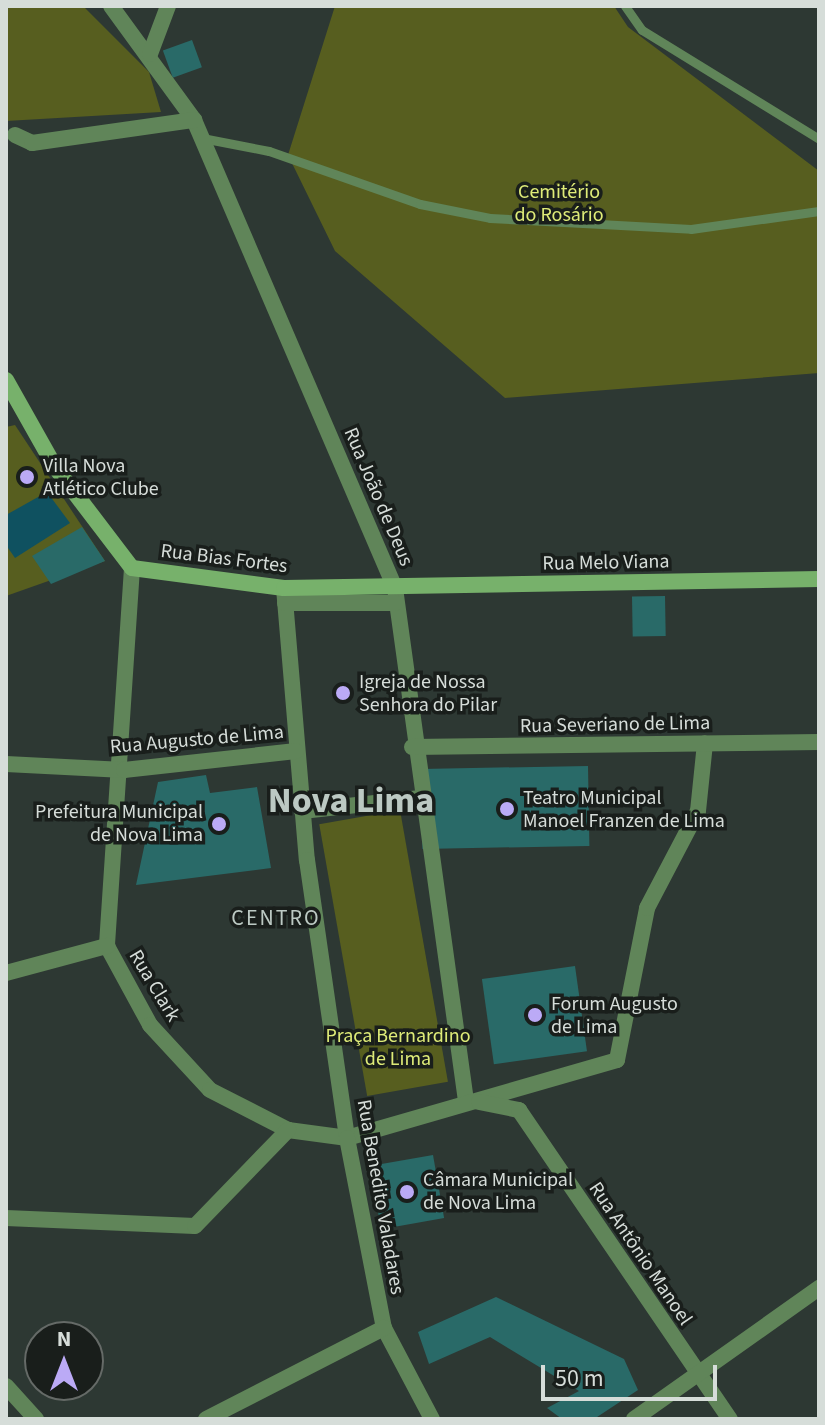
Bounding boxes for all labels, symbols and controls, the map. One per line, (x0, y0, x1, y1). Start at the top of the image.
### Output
park label: Cemitério do Rosário (514, 180, 604, 227)
street label: Rua João de Deus (338, 424, 418, 570)
place label: Villa Nova Atlético Clube (43, 454, 159, 501)
marker: Villa Nova Atlético Clube (18, 468, 36, 486)
street label: Rua Bias Fortes (159, 539, 289, 579)
street label: Rua Melo Viana (542, 550, 670, 576)
place label: Igreja de Nossa Senhora do Pilar (359, 670, 497, 717)
marker: Igreja de Nossa Senhora do Pilar (334, 684, 352, 702)
street label: Rua Severiano de Lima (520, 711, 710, 739)
street label: Rua Augusto de Lima (109, 720, 285, 760)
district label: Nova Lima (268, 779, 434, 823)
place label: Teatro Municipal Manoel Franzen de Lima (523, 786, 725, 833)
place label: Prefeitura Municipal de Nova Lima (35, 800, 203, 847)
marker: Teatro Municipal Manoel Franzen de Lima (498, 800, 516, 818)
marker: Prefeitura Municipal de Nova Lima (210, 815, 228, 833)
district label: CENTRO (231, 906, 321, 932)
street label: Rua Clark (123, 946, 185, 1026)
place label: Forum Augusto de Lima (551, 992, 678, 1039)
marker: Forum Augusto de Lima (526, 1006, 544, 1024)
park label: Praça Bernardino de Lima (325, 1025, 471, 1072)
street label: Rua Benedito Valadares (351, 1098, 409, 1296)
place label: Câmara Municipal de Nova Lima (423, 1168, 573, 1215)
street label: Rua Antônio Manoel (583, 1178, 697, 1330)
marker: Câmara Municipal de Nova Lima (398, 1183, 416, 1201)
north arrow (24, 1321, 104, 1401)
text: N (57, 1323, 71, 1355)
scale bar (545, 1349, 721, 1399)
text: 50 m (555, 1361, 604, 1396)

